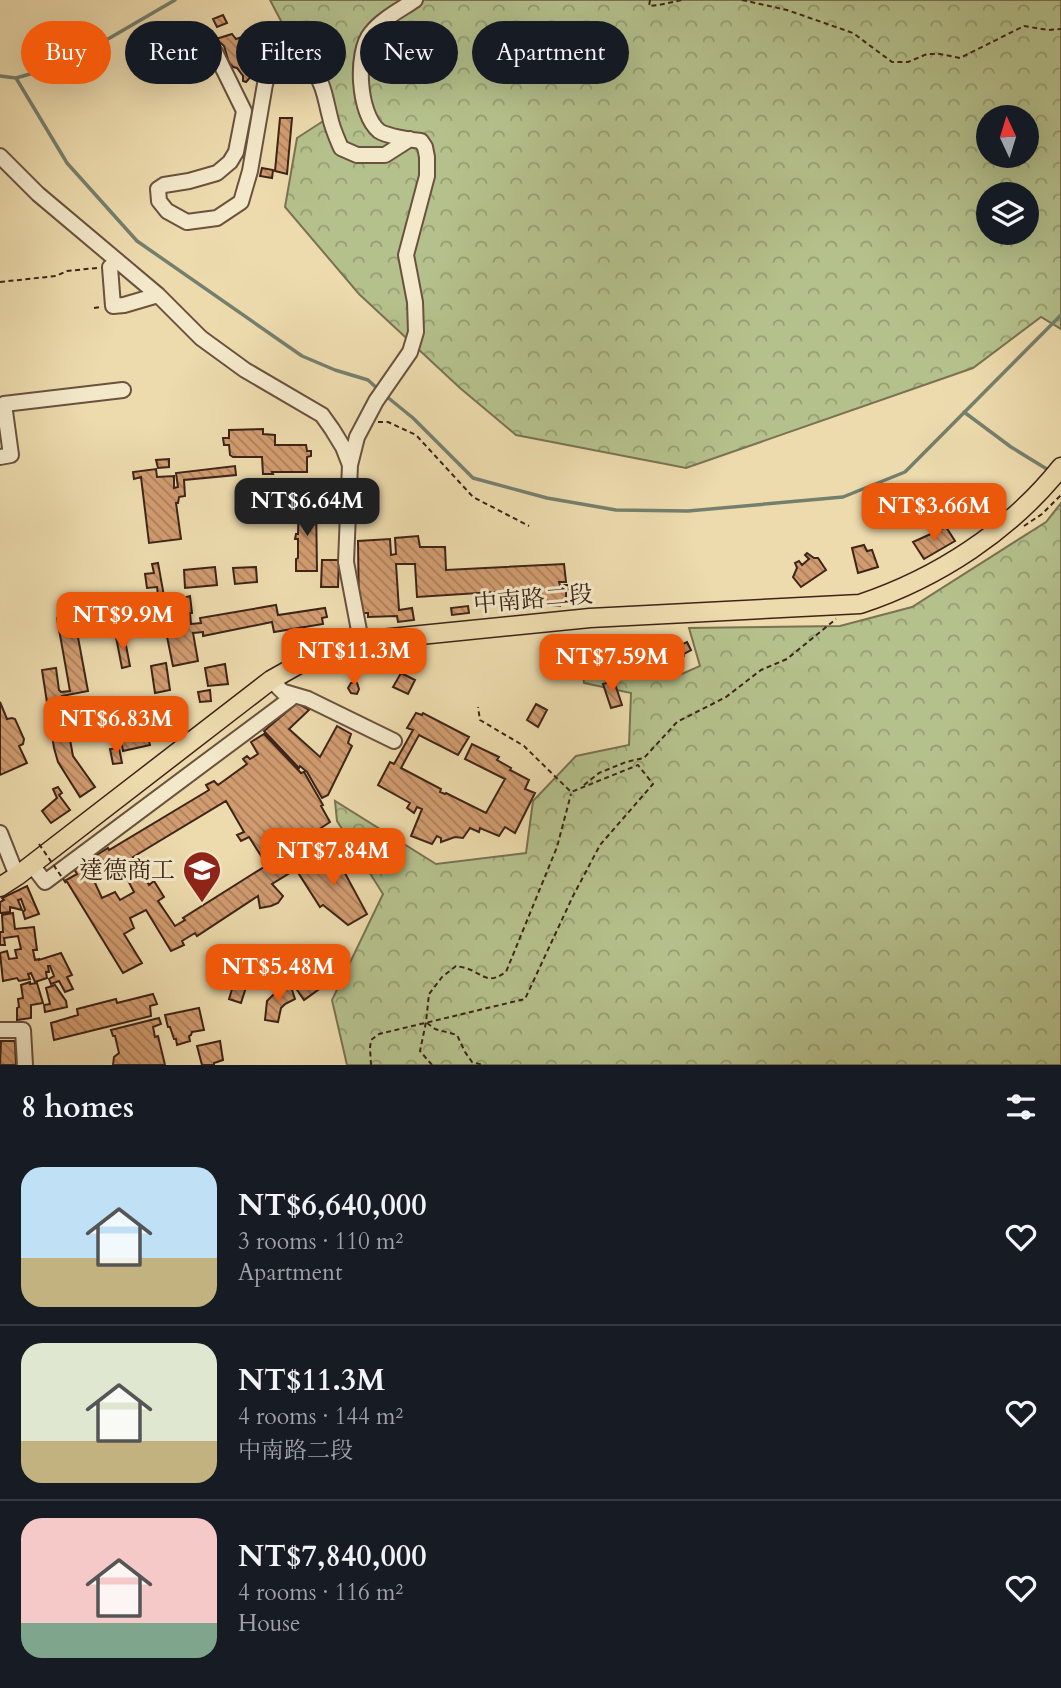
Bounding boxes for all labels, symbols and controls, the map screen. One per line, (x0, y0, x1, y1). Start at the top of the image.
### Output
chip: Buy (21, 21, 111, 84)
chip: Rent (125, 21, 222, 84)
chip: Filters (236, 21, 346, 84)
chip: New (360, 21, 458, 84)
chip: Apartment (472, 21, 629, 84)
north arrow (976, 105, 1040, 168)
map controls (976, 105, 1039, 245)
button: layers (976, 182, 1039, 245)
pin: NT$6.64M (235, 478, 379, 538)
pin: NT$3.66M (862, 484, 1006, 543)
text: NT$6.64M (251, 485, 363, 516)
text: NT$3.66M (878, 490, 990, 521)
street label: 中南路二段 (472, 578, 594, 621)
pin: NT$9.9M (58, 592, 188, 652)
text: NT$9.9M (72, 599, 174, 630)
pin: NT$11.3M (282, 628, 426, 688)
pin: NT$7.59M (540, 634, 684, 694)
text: NT$11.3M (298, 635, 410, 666)
text: NT$7.59M (556, 641, 668, 672)
pin: NT$6.83M (44, 696, 188, 756)
text: NT$6.83M (60, 703, 172, 734)
pin: NT$7.84M (261, 828, 405, 888)
text: NT$7.84M (277, 835, 389, 866)
school or university icon: 達德商工 (181, 849, 223, 904)
place label: 達德商工 (79, 854, 175, 887)
pin: NT$5.48M (206, 944, 350, 1004)
text: NT$5.48M (222, 951, 334, 982)
text: 8 homes (21, 1087, 134, 1128)
icon: filters (1002, 1088, 1040, 1126)
text: NT$6,640,000 (238, 1185, 427, 1226)
icon: home (77, 1195, 161, 1279)
icon: heart (1002, 1218, 1040, 1256)
text: 3 rooms · 110 m² (238, 1226, 403, 1257)
text: Apartment (238, 1257, 342, 1288)
text: NT$11.3M (238, 1360, 385, 1401)
icon: home (77, 1371, 161, 1455)
icon: heart (1002, 1394, 1040, 1432)
text: 4 rooms · 144 m² (238, 1401, 403, 1432)
text: 中南路二段 (238, 1435, 353, 1466)
text: NT$7,840,000 (238, 1536, 427, 1577)
icon: home (77, 1546, 161, 1630)
icon: heart (1002, 1569, 1040, 1607)
text: 4 rooms · 116 m² (238, 1577, 403, 1608)
text: House (238, 1608, 300, 1639)

